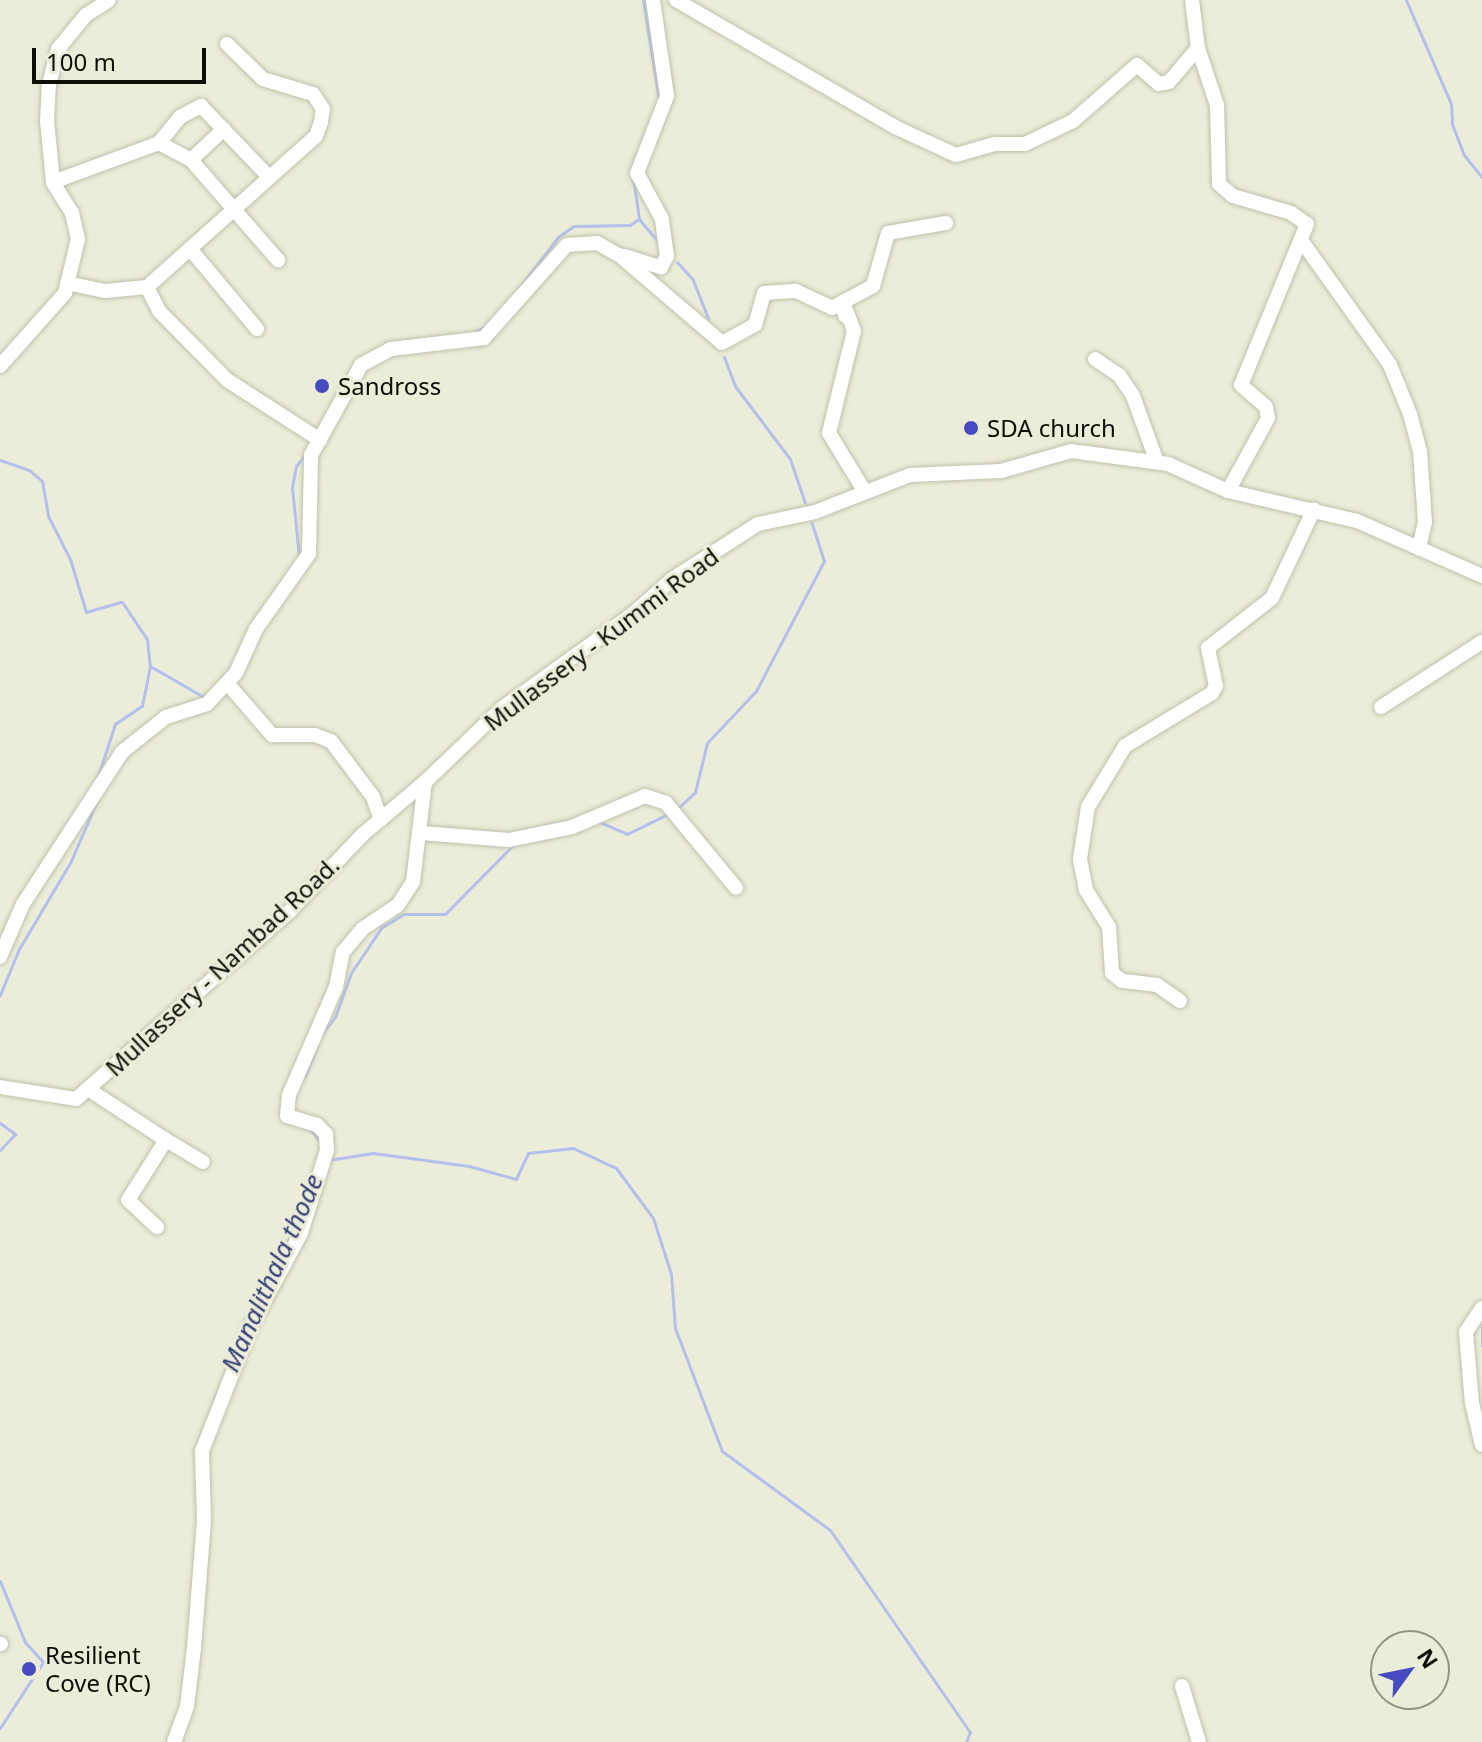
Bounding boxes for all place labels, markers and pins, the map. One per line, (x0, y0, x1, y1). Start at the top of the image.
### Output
place label: Sandross (338, 372, 441, 400)
marker: Sandross (313, 377, 331, 395)
place label: SDA church (987, 414, 1116, 442)
marker: SDA church (962, 419, 980, 437)
place label: Resilient Cove (RC) (45, 1641, 151, 1697)
marker: Resilient Cove (RC) (20, 1660, 38, 1678)

